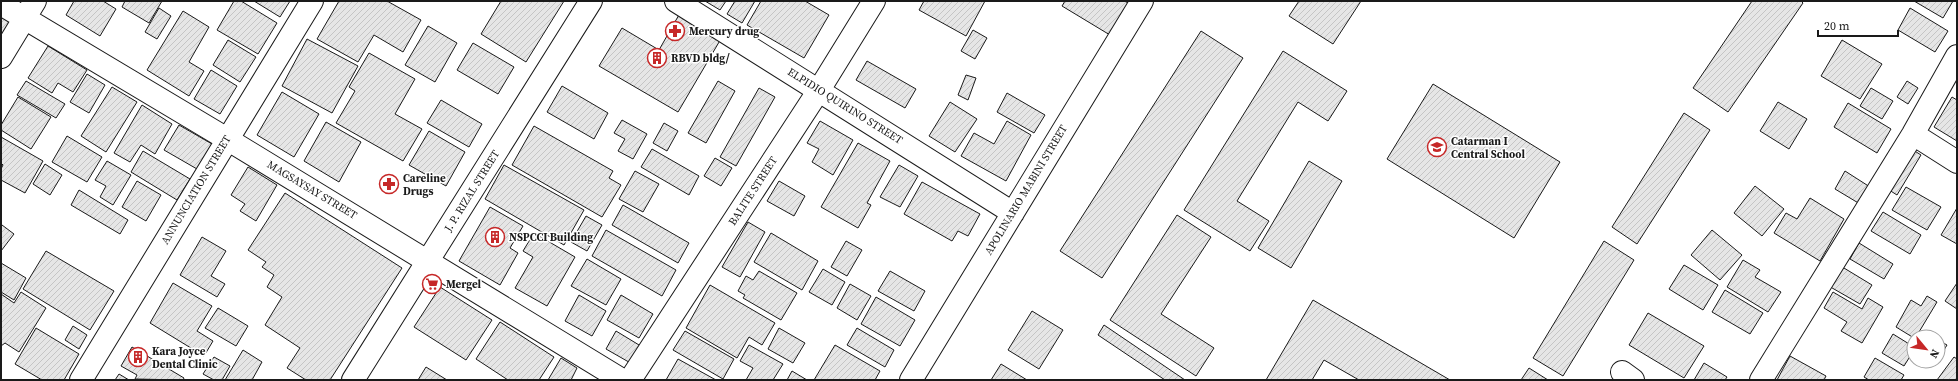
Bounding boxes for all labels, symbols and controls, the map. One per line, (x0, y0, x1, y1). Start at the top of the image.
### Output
scale bar (1818, 12, 1898, 38)
text: 20 m (1824, 18, 1850, 34)
pharmacy icon: Mercury drug (664, 20, 686, 42)
place label: Mercury drug (689, 24, 759, 39)
building icon: RBVD bldg/ (646, 47, 668, 69)
place label: RBVD bldg/ (671, 51, 730, 66)
street label: ELPIDIO QUIRINO STREET (785, 64, 906, 148)
street label: APOLINARIO MABINI STREET (981, 122, 1071, 258)
street label: ANNUNCIATION STREET (157, 132, 235, 247)
place label: Catarman I Central School (1451, 134, 1525, 162)
school or university icon: Catarman I Central School (1426, 136, 1448, 158)
street label: J. P. RIZAL STREET (440, 147, 503, 235)
street label: BALITE STREET (725, 153, 781, 228)
street label: MAGSAYSAY STREET (264, 157, 360, 223)
place label: Careline Drugs (403, 171, 446, 199)
pharmacy icon: Careline Drugs (378, 173, 400, 195)
building icon: NSPCCI Building (484, 226, 506, 248)
place label: NSPCCI Building (509, 230, 593, 245)
supermarket icon: Mergel (421, 273, 443, 295)
place label: Mergel (446, 277, 482, 292)
north arrow (1906, 329, 1946, 369)
place label: Kara Joyce Dental Clinic (152, 344, 218, 372)
building icon: Kara Joyce Dental Clinic (127, 346, 149, 368)
text: N (1926, 346, 1943, 361)

